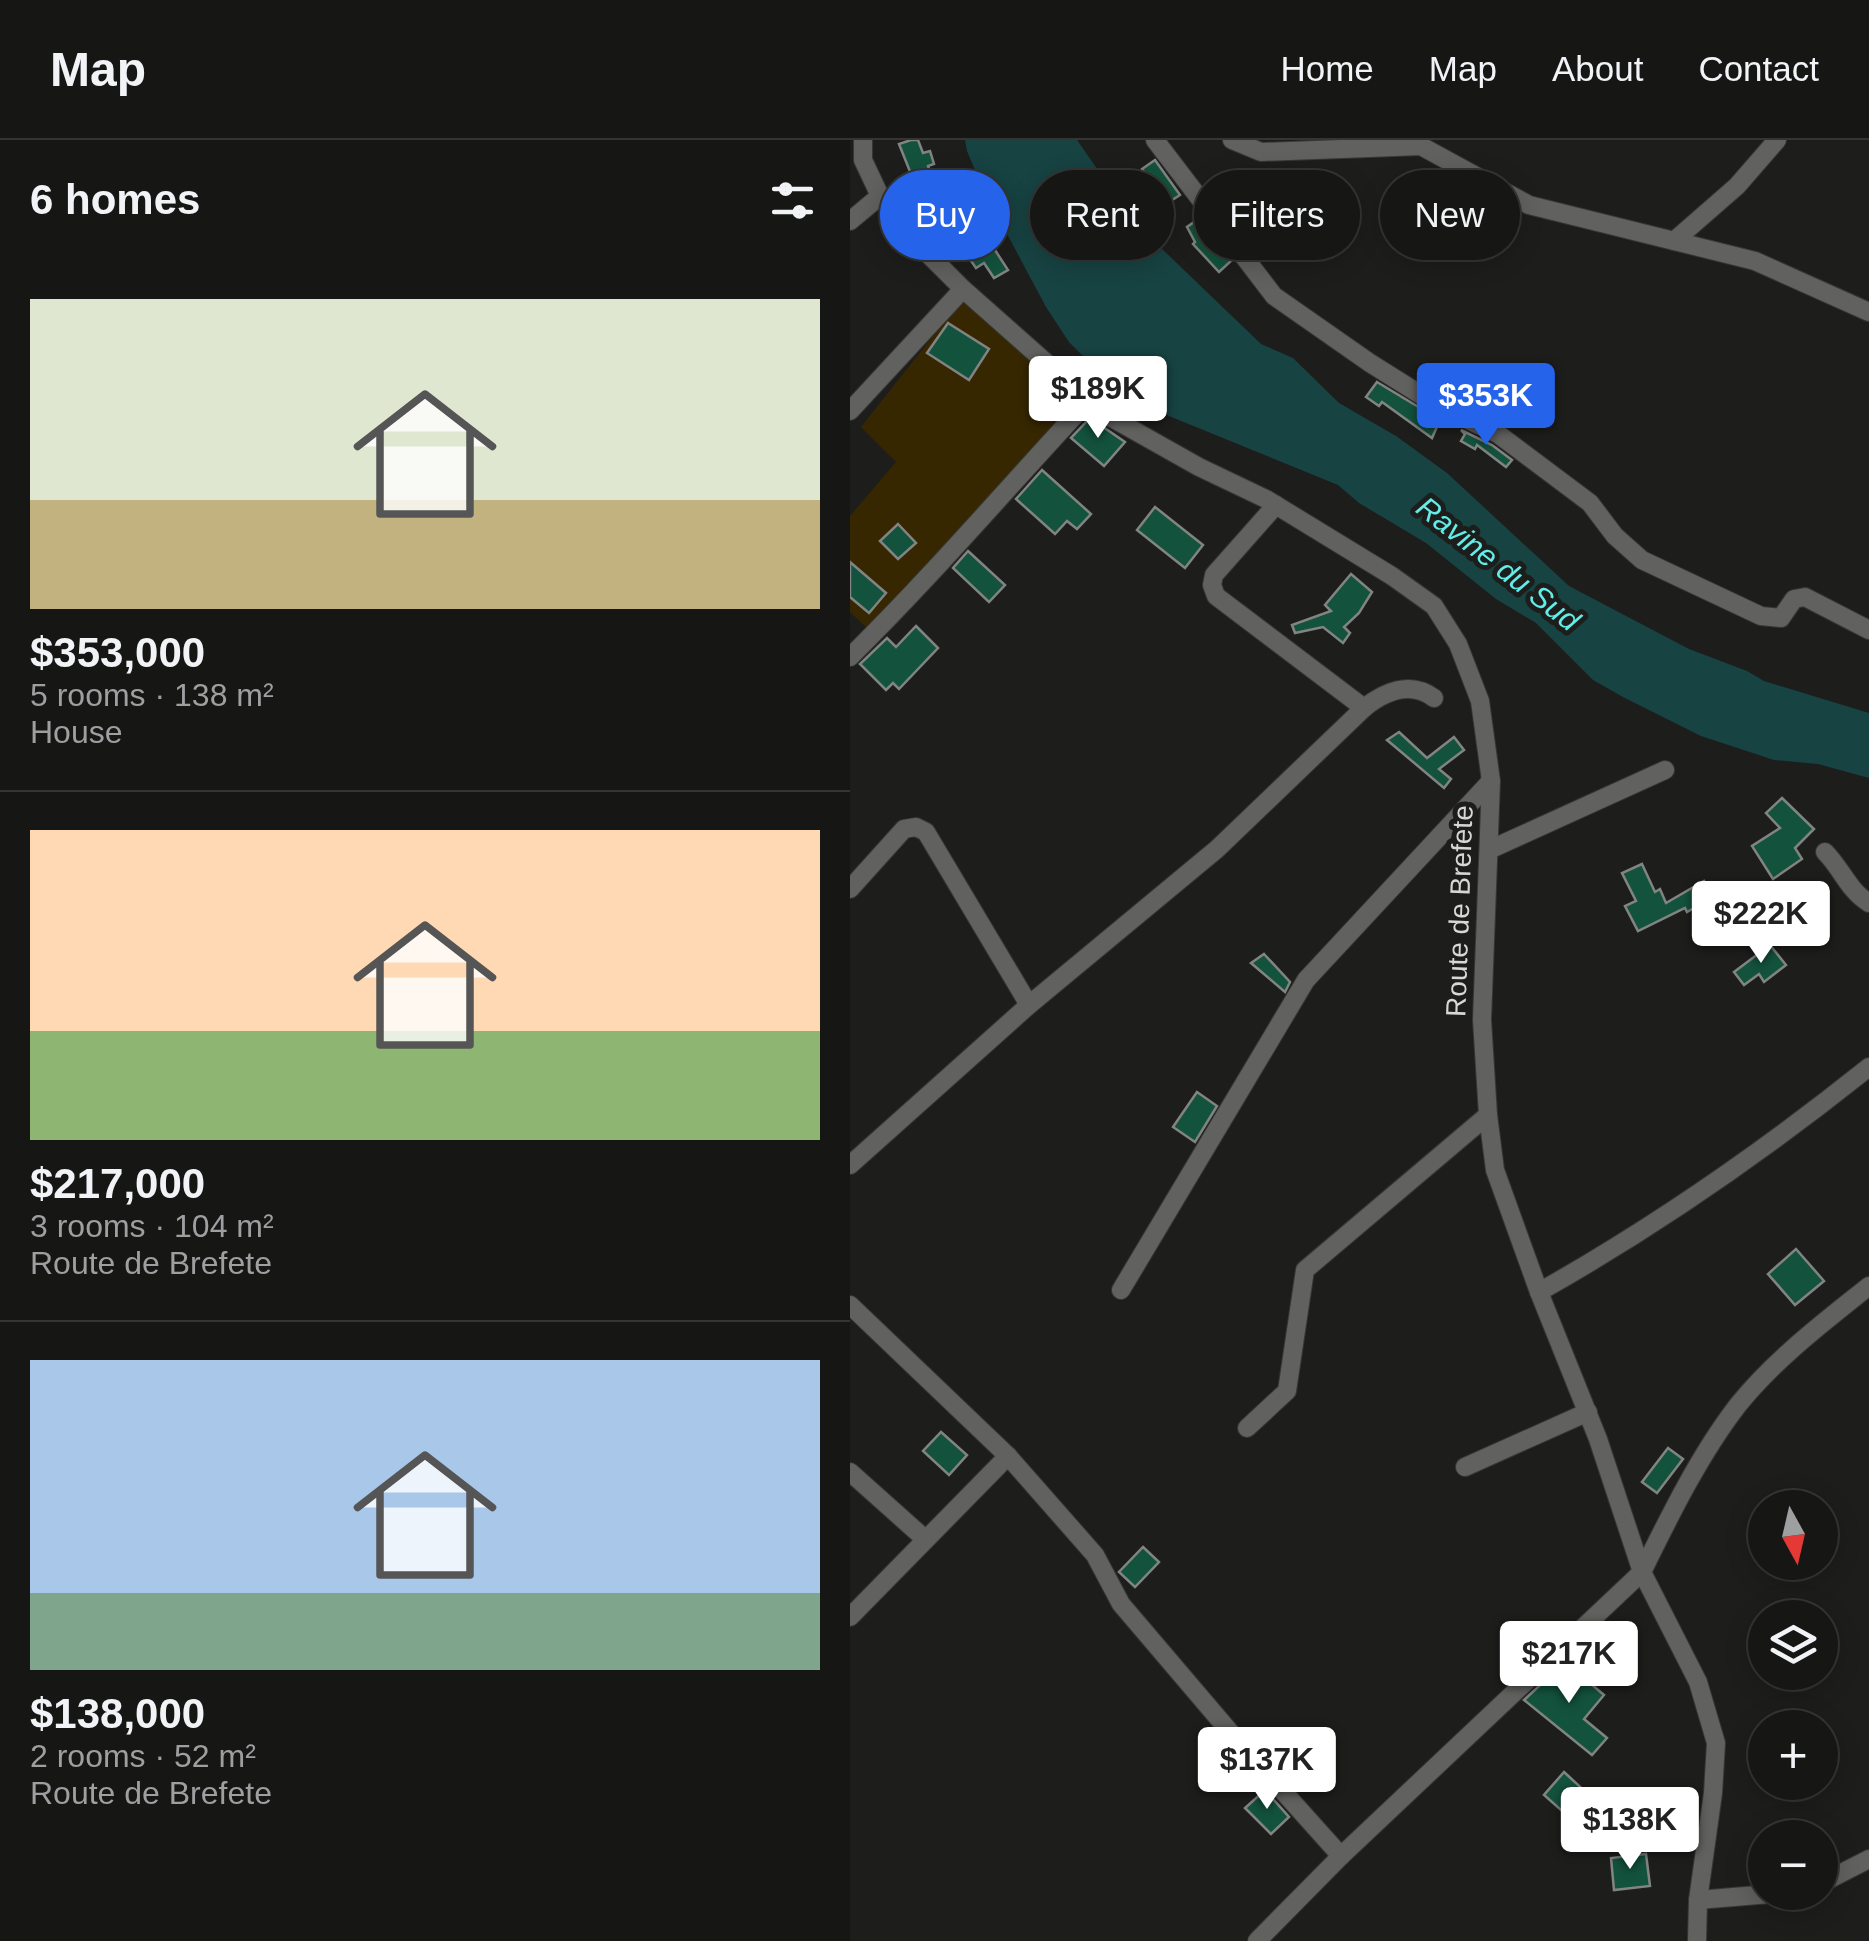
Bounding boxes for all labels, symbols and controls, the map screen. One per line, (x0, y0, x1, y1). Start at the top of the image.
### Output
text: Map (50, 43, 146, 96)
text: Home (1280, 49, 1374, 88)
text: Map (1429, 49, 1497, 88)
text: About (1552, 49, 1643, 88)
text: Contact (1698, 49, 1819, 88)
chip: Buy (880, 170, 1010, 260)
chip: Rent (1030, 170, 1174, 260)
chip: Filters (1194, 170, 1360, 260)
chip: New (1380, 170, 1520, 260)
icon: filters (765, 173, 820, 228)
text: 6 homes (30, 176, 200, 223)
pin: $189K (1028, 356, 1168, 441)
pin: $353K (1416, 363, 1556, 448)
icon: home (335, 364, 515, 544)
text: $189K (1051, 370, 1145, 406)
text: $353K (1439, 377, 1533, 413)
water label: Ravine du Sud (1411, 490, 1587, 638)
text: $353,000 (30, 629, 205, 676)
text: 5 rooms · 138 m² (30, 677, 274, 713)
text: House (30, 714, 123, 750)
street label: Route de Brefete (1440, 805, 1479, 1017)
pin: $222K (1691, 881, 1831, 966)
icon: home (335, 895, 515, 1075)
text: $222K (1714, 895, 1808, 931)
text: $217,000 (30, 1160, 205, 1207)
text: 3 rooms · 104 m² (30, 1208, 274, 1244)
text: Route de Brefete (30, 1245, 272, 1281)
icon: home (335, 1425, 515, 1605)
north arrow (1748, 1490, 1838, 1580)
map controls (1748, 1490, 1838, 1910)
button: layers (1748, 1600, 1838, 1690)
pin: $217K (1499, 1621, 1639, 1706)
text: $217K (1522, 1635, 1616, 1671)
text: $138,000 (30, 1690, 205, 1737)
button: + (1748, 1710, 1838, 1800)
pin: $137K (1197, 1727, 1337, 1812)
text: 2 rooms · 52 m² (30, 1738, 256, 1774)
text: $137K (1220, 1741, 1314, 1777)
text: Route de Brefete (30, 1775, 272, 1811)
pin: $138K (1560, 1787, 1700, 1872)
text: $138K (1583, 1801, 1677, 1837)
button: − (1748, 1820, 1838, 1910)

